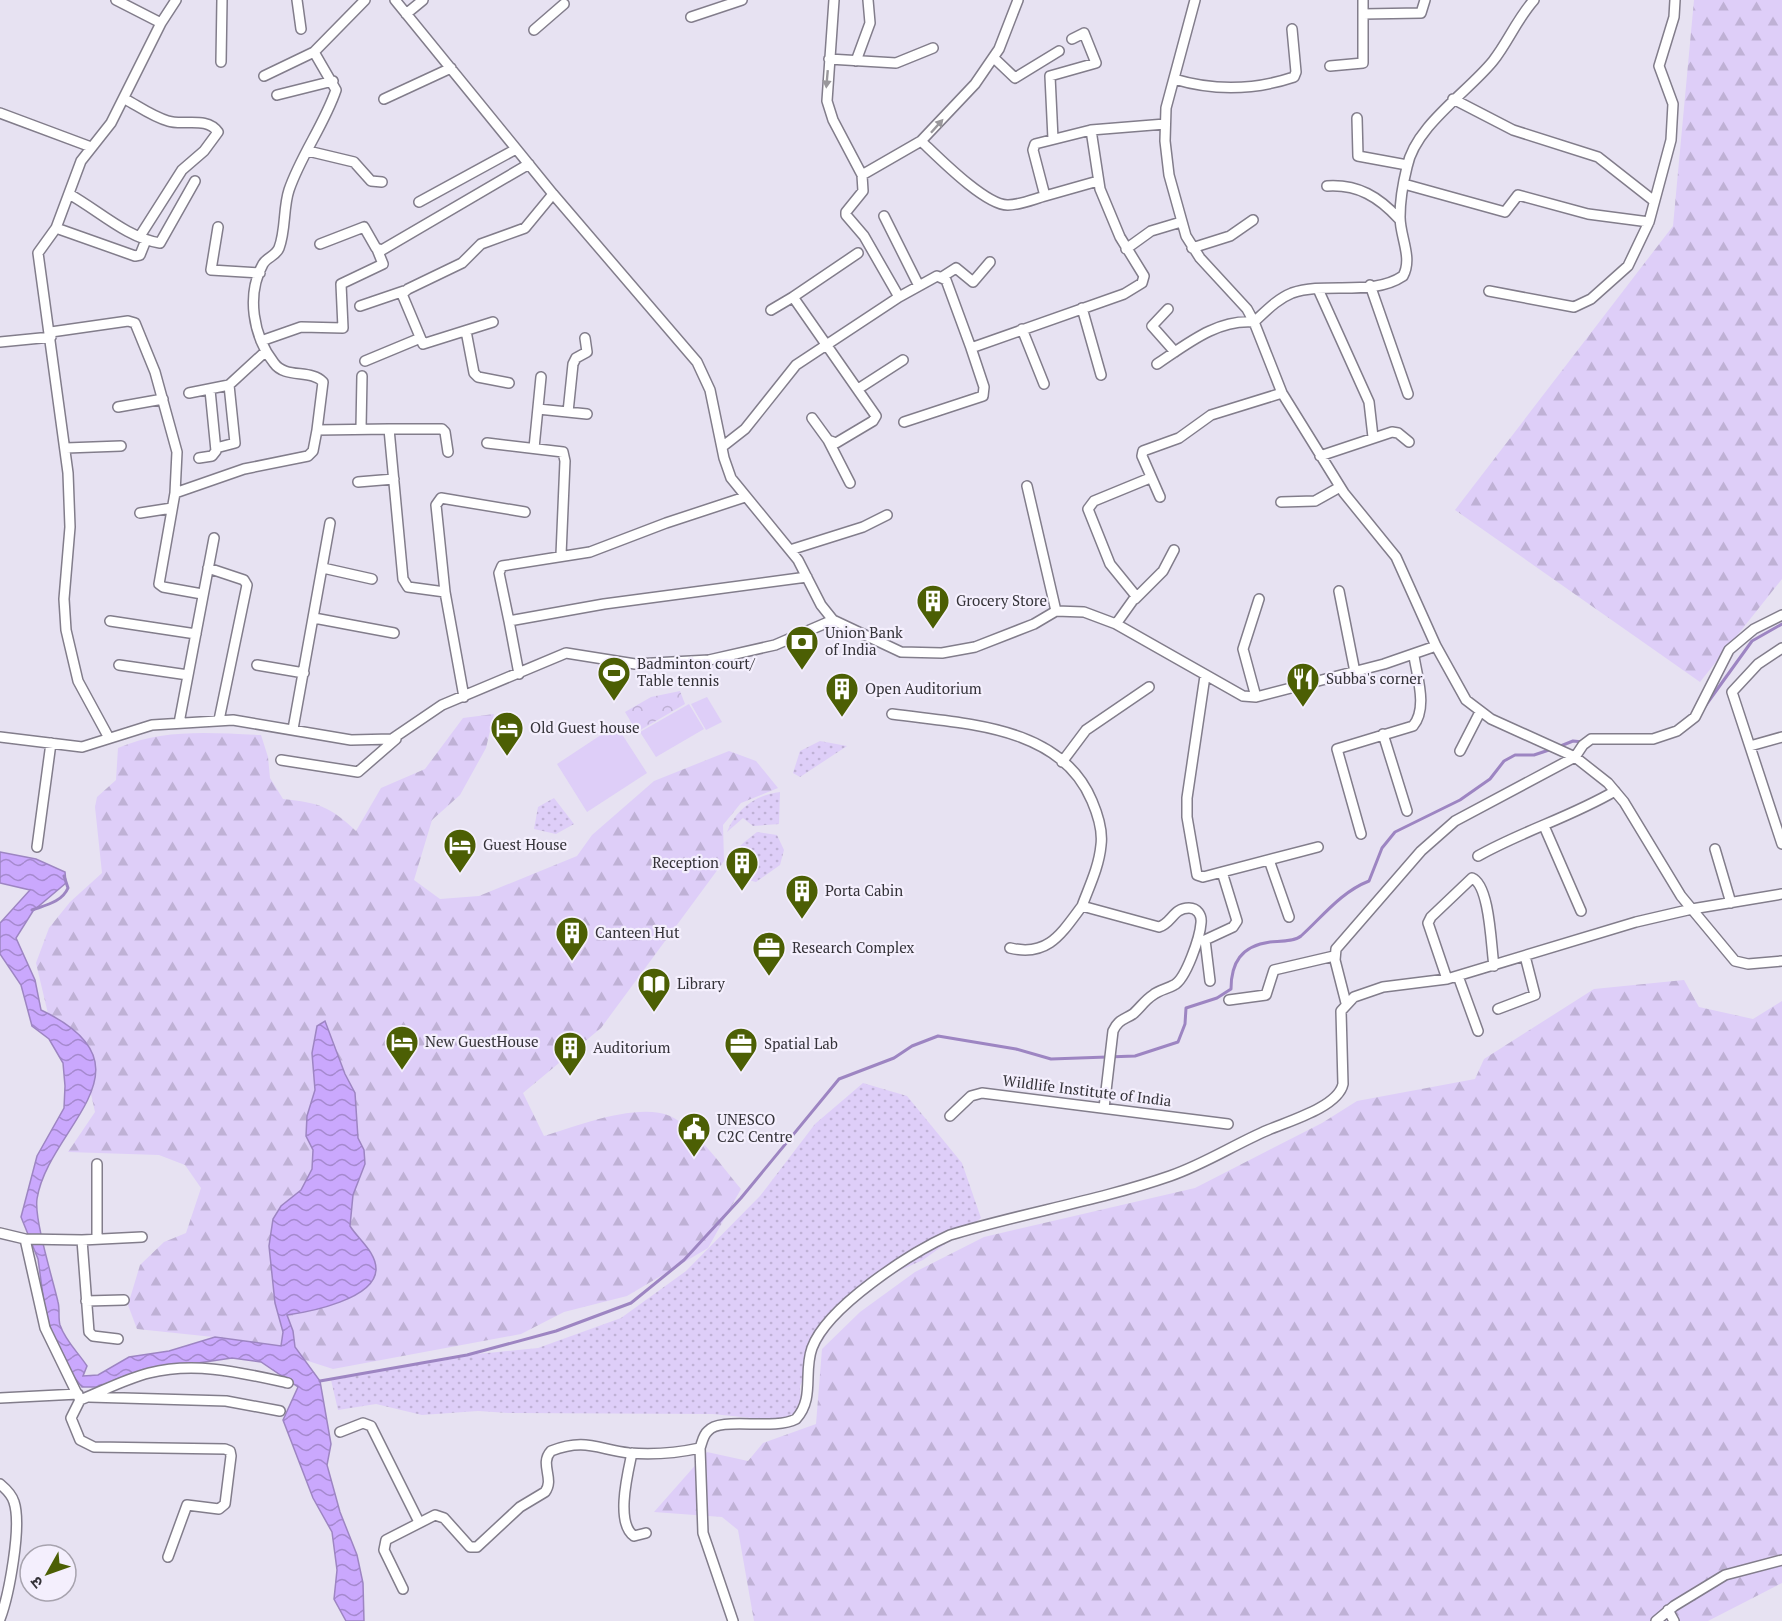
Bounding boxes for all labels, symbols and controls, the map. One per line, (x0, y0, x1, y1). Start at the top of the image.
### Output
one-way arrow (822, 70, 832, 89)
one-way arrow (930, 119, 943, 134)
building icon: Grocery Store (915, 583, 951, 630)
place label: Grocery Store (956, 590, 1047, 610)
place label: Union Bank of India (825, 622, 903, 659)
bank icon: Union Bank of India (784, 624, 820, 671)
place label: Badminton court/ Table tennis (637, 653, 756, 690)
sports icon: Badminton court/ Table tennis (596, 655, 632, 702)
restaurant icon: Subba's corner (1285, 661, 1321, 708)
place label: Subba's corner (1326, 668, 1423, 688)
building icon: Open Auditorium (824, 671, 860, 718)
place label: Open Auditorium (865, 678, 982, 698)
hotel icon: Old Guest house (489, 710, 525, 757)
place label: Old Guest house (530, 717, 640, 737)
hotel icon: Guest House (442, 827, 478, 874)
place label: Guest House (483, 834, 567, 854)
building icon: Reception (724, 845, 760, 892)
place label: Reception (652, 852, 719, 872)
building icon: Porta Cabin (784, 873, 820, 920)
place label: Porta Cabin (825, 880, 903, 900)
building icon: Canteen Hut (554, 915, 590, 962)
place label: Canteen Hut (595, 922, 680, 942)
office icon: Research Complex (751, 930, 787, 977)
place label: Research Complex (792, 937, 914, 957)
library icon: Library (636, 966, 672, 1013)
place label: Library (677, 973, 725, 993)
hotel icon: New GuestHouse (384, 1024, 420, 1071)
office icon: Spatial Lab (723, 1026, 759, 1073)
building icon: Auditorium (552, 1030, 588, 1077)
place label: New GuestHouse (425, 1031, 538, 1051)
place label: Spatial Lab (764, 1033, 838, 1053)
place label: Auditorium (593, 1037, 670, 1057)
street label: Wildlife Institute of India (1002, 1070, 1173, 1110)
place label: UNESCO C2C Centre (717, 1109, 793, 1146)
public building icon: UNESCO C2C Centre (676, 1111, 712, 1158)
north arrow (18, 1543, 78, 1603)
text: उ (25, 1572, 48, 1593)

